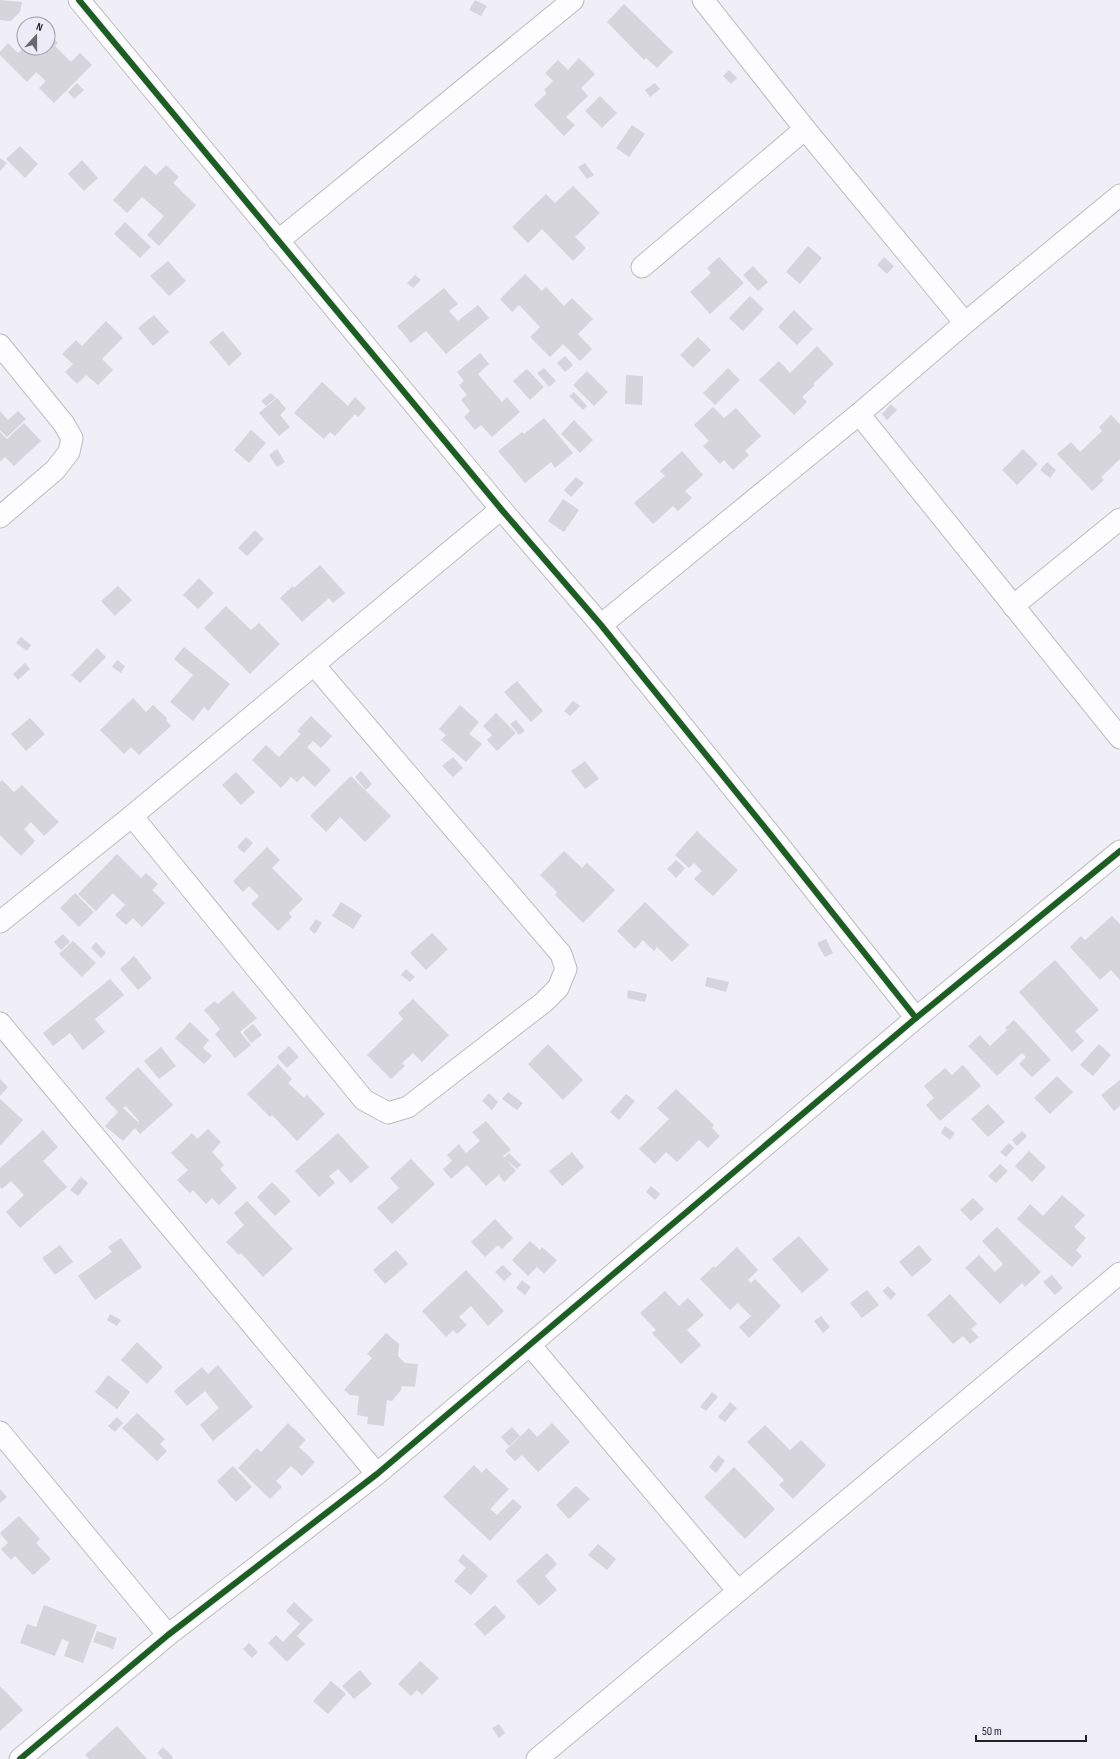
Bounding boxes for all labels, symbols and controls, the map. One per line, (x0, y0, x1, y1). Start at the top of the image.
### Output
north arrow (16, 16, 56, 56)
text: N (34, 20, 45, 34)
scale bar (976, 1717, 1086, 1743)
text: 50 m (982, 1724, 1002, 1739)

